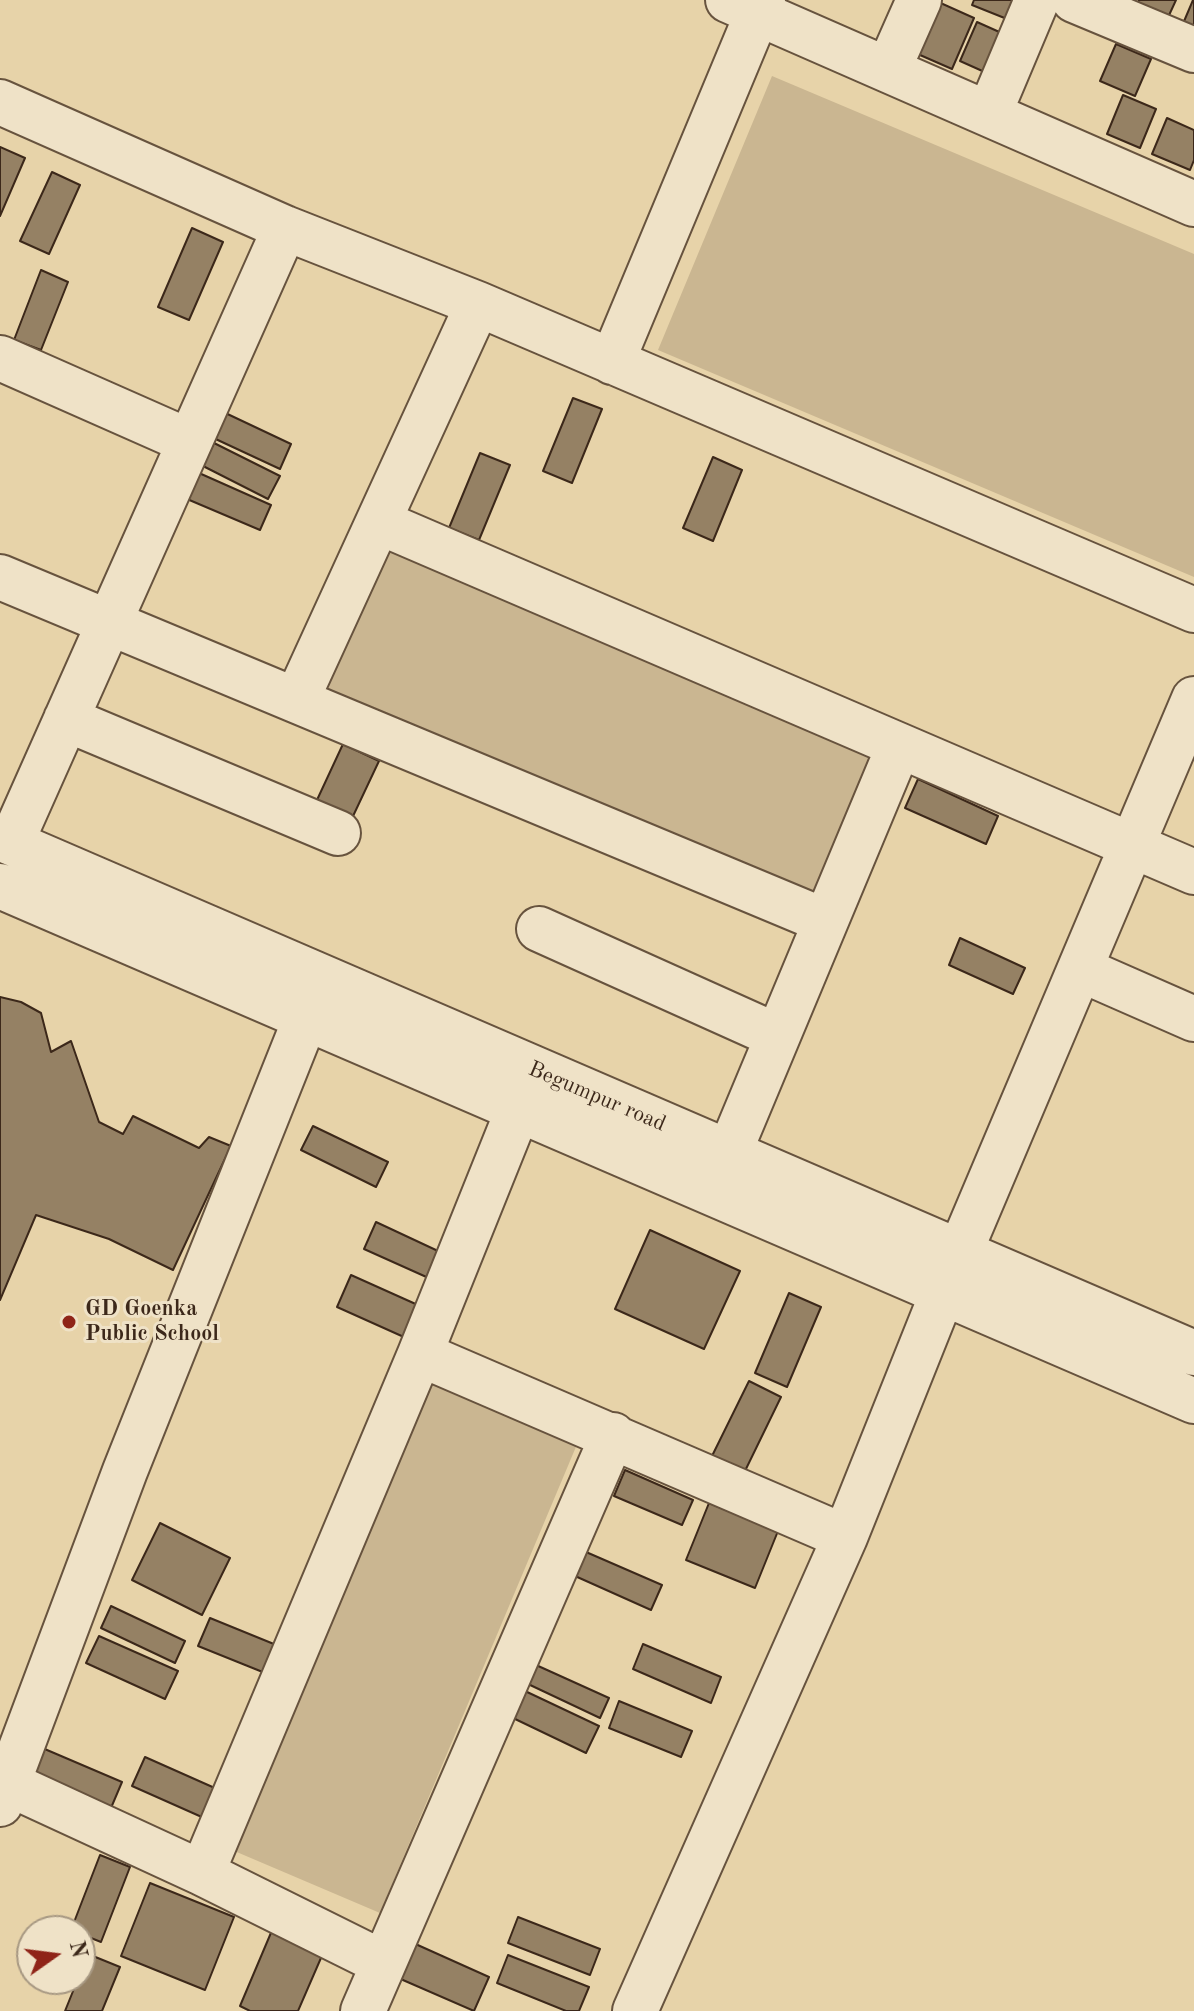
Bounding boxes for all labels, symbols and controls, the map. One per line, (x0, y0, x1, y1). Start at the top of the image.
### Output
street label: Begumpur road (524, 1056, 670, 1138)
place label: GD Goenka Public School (85, 1296, 219, 1348)
marker: GD Goenka Public School (60, 1313, 78, 1331)
north arrow (16, 1915, 96, 1995)
text: N (65, 1939, 90, 1960)

